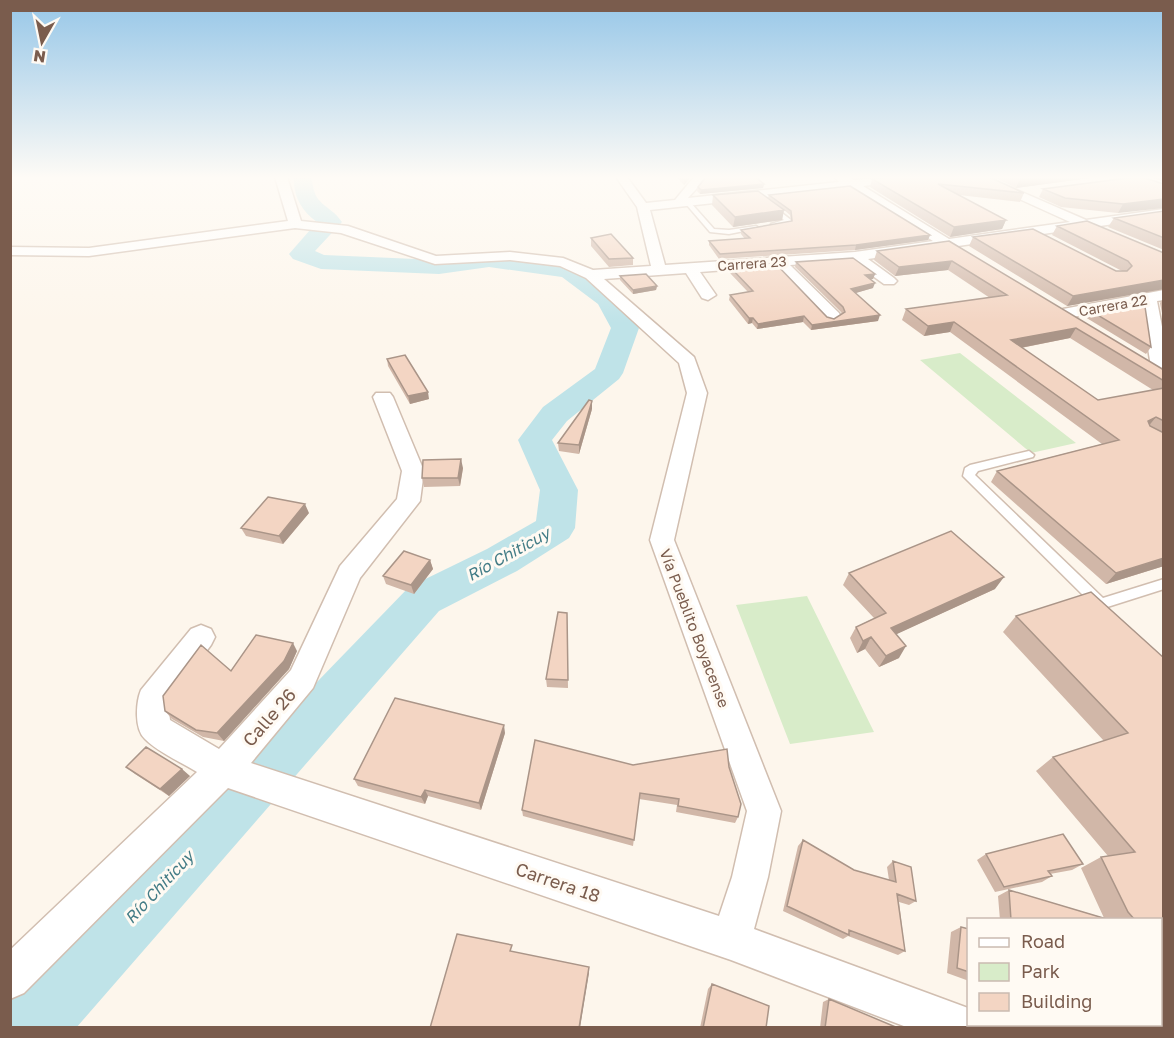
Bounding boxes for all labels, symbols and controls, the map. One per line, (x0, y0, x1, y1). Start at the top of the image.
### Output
north arrow (12, 12, 72, 72)
text: N (32, 46, 47, 68)
street label: Carrera 23 (717, 252, 787, 274)
street label: Carrera 22 (1077, 291, 1149, 319)
water label: Río Chiticuy (463, 522, 555, 585)
street label: Vía Pueblito Boyacense (656, 546, 734, 710)
street label: Calle 26 (238, 683, 300, 751)
water label: Río Chiticuy (120, 845, 199, 927)
street label: Carrera 18 (513, 857, 603, 907)
legend (967, 918, 1162, 1026)
text: Road (1021, 930, 1065, 952)
text: Park (1021, 960, 1060, 982)
text: Building (1021, 990, 1092, 1012)

